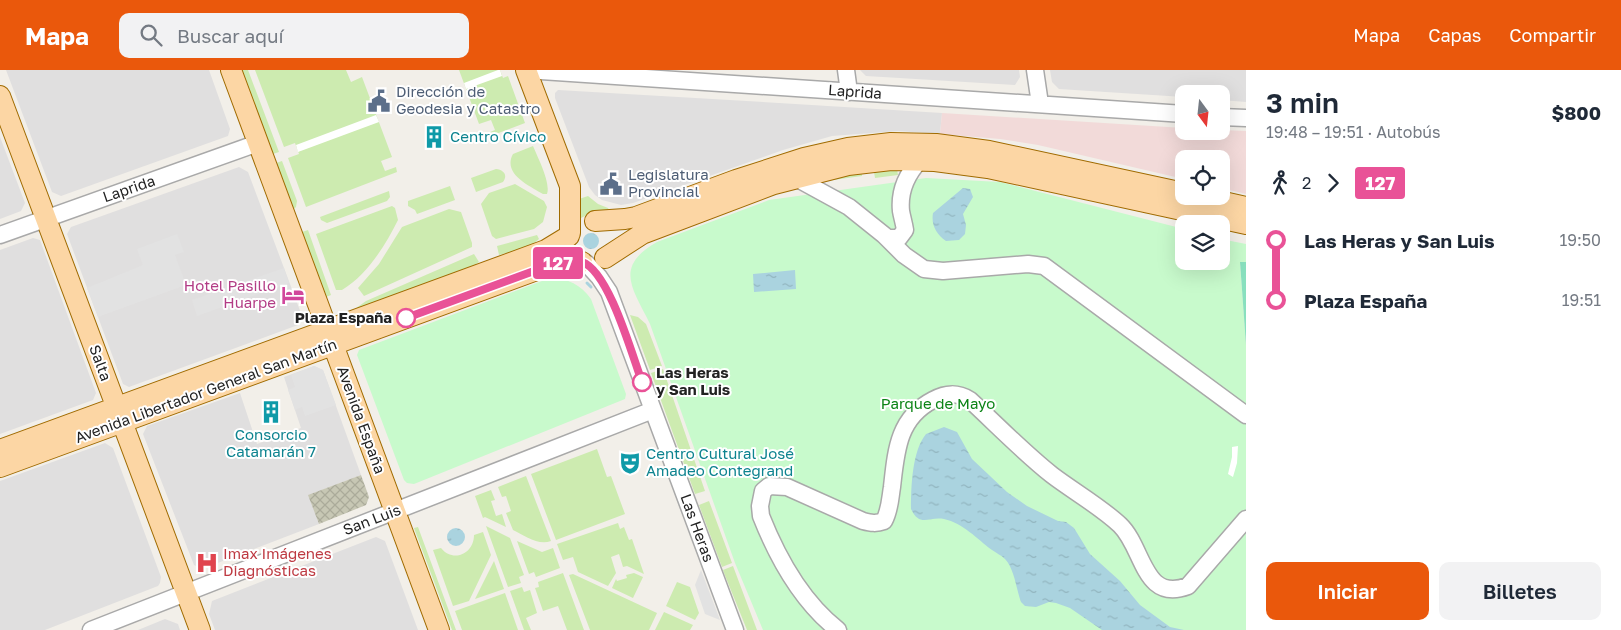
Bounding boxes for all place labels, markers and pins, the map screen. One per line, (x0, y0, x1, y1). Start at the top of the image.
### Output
place label: Dirección de Geodesia y Catastro (396, 82, 540, 117)
public building icon: Dirección de Geodesia y Catastro (366, 88, 392, 114)
building icon: Centro Cívico (421, 124, 447, 150)
place label: Centro Cívico (450, 127, 546, 145)
place label: Legislatura Provincial (628, 165, 709, 200)
public building icon: Legislatura Provincial (598, 171, 624, 197)
place label: Hotel Pasillo Huarpe (184, 276, 276, 311)
hotel icon: Hotel Pasillo Huarpe (280, 282, 306, 308)
place label: Plaza España (295, 308, 392, 326)
marker: Plaza España (396, 308, 416, 328)
place label: Las Heras y San Luis (656, 363, 730, 398)
marker: Las Heras y San Luis (632, 372, 652, 392)
building icon: Consorcio Catamarán 7 (258, 399, 284, 425)
place label: Consorcio Catamarán 7 (226, 425, 316, 460)
place label: Centro Cultural José Amadeo Contegrand (646, 444, 794, 479)
theatre icon: Centro Cultural José Amadeo Contegrand (617, 450, 643, 476)
place label: Imax Imágenes Diagnósticas (223, 544, 332, 579)
hospital icon: Imax Imágenes Diagnósticas (194, 550, 220, 576)

